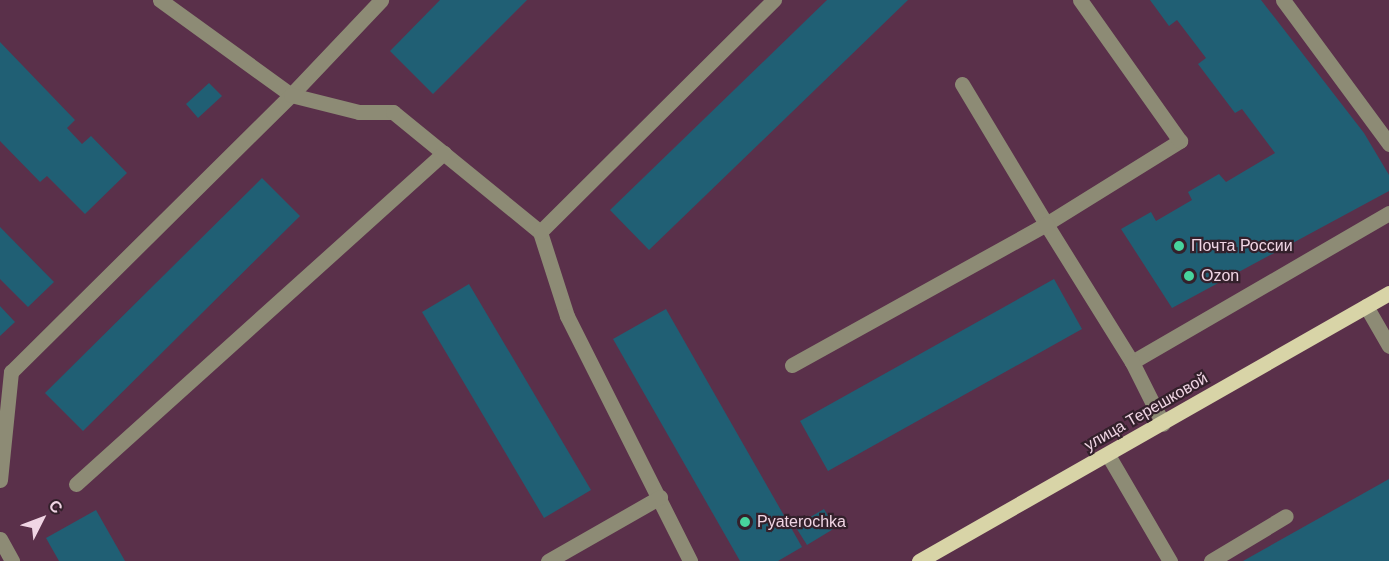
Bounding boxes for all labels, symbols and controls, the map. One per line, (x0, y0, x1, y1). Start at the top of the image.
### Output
place label: Почта России (1191, 236, 1293, 256)
marker: Почта России (1172, 239, 1186, 253)
place label: Ozon (1201, 266, 1239, 286)
marker: Ozon (1182, 269, 1196, 283)
street label: улица Терешковой (1081, 369, 1211, 455)
north arrow (12, 489, 72, 549)
text: С (46, 497, 66, 517)
place label: Pyaterochka (757, 512, 846, 532)
marker: Pyaterochka (738, 515, 752, 529)

